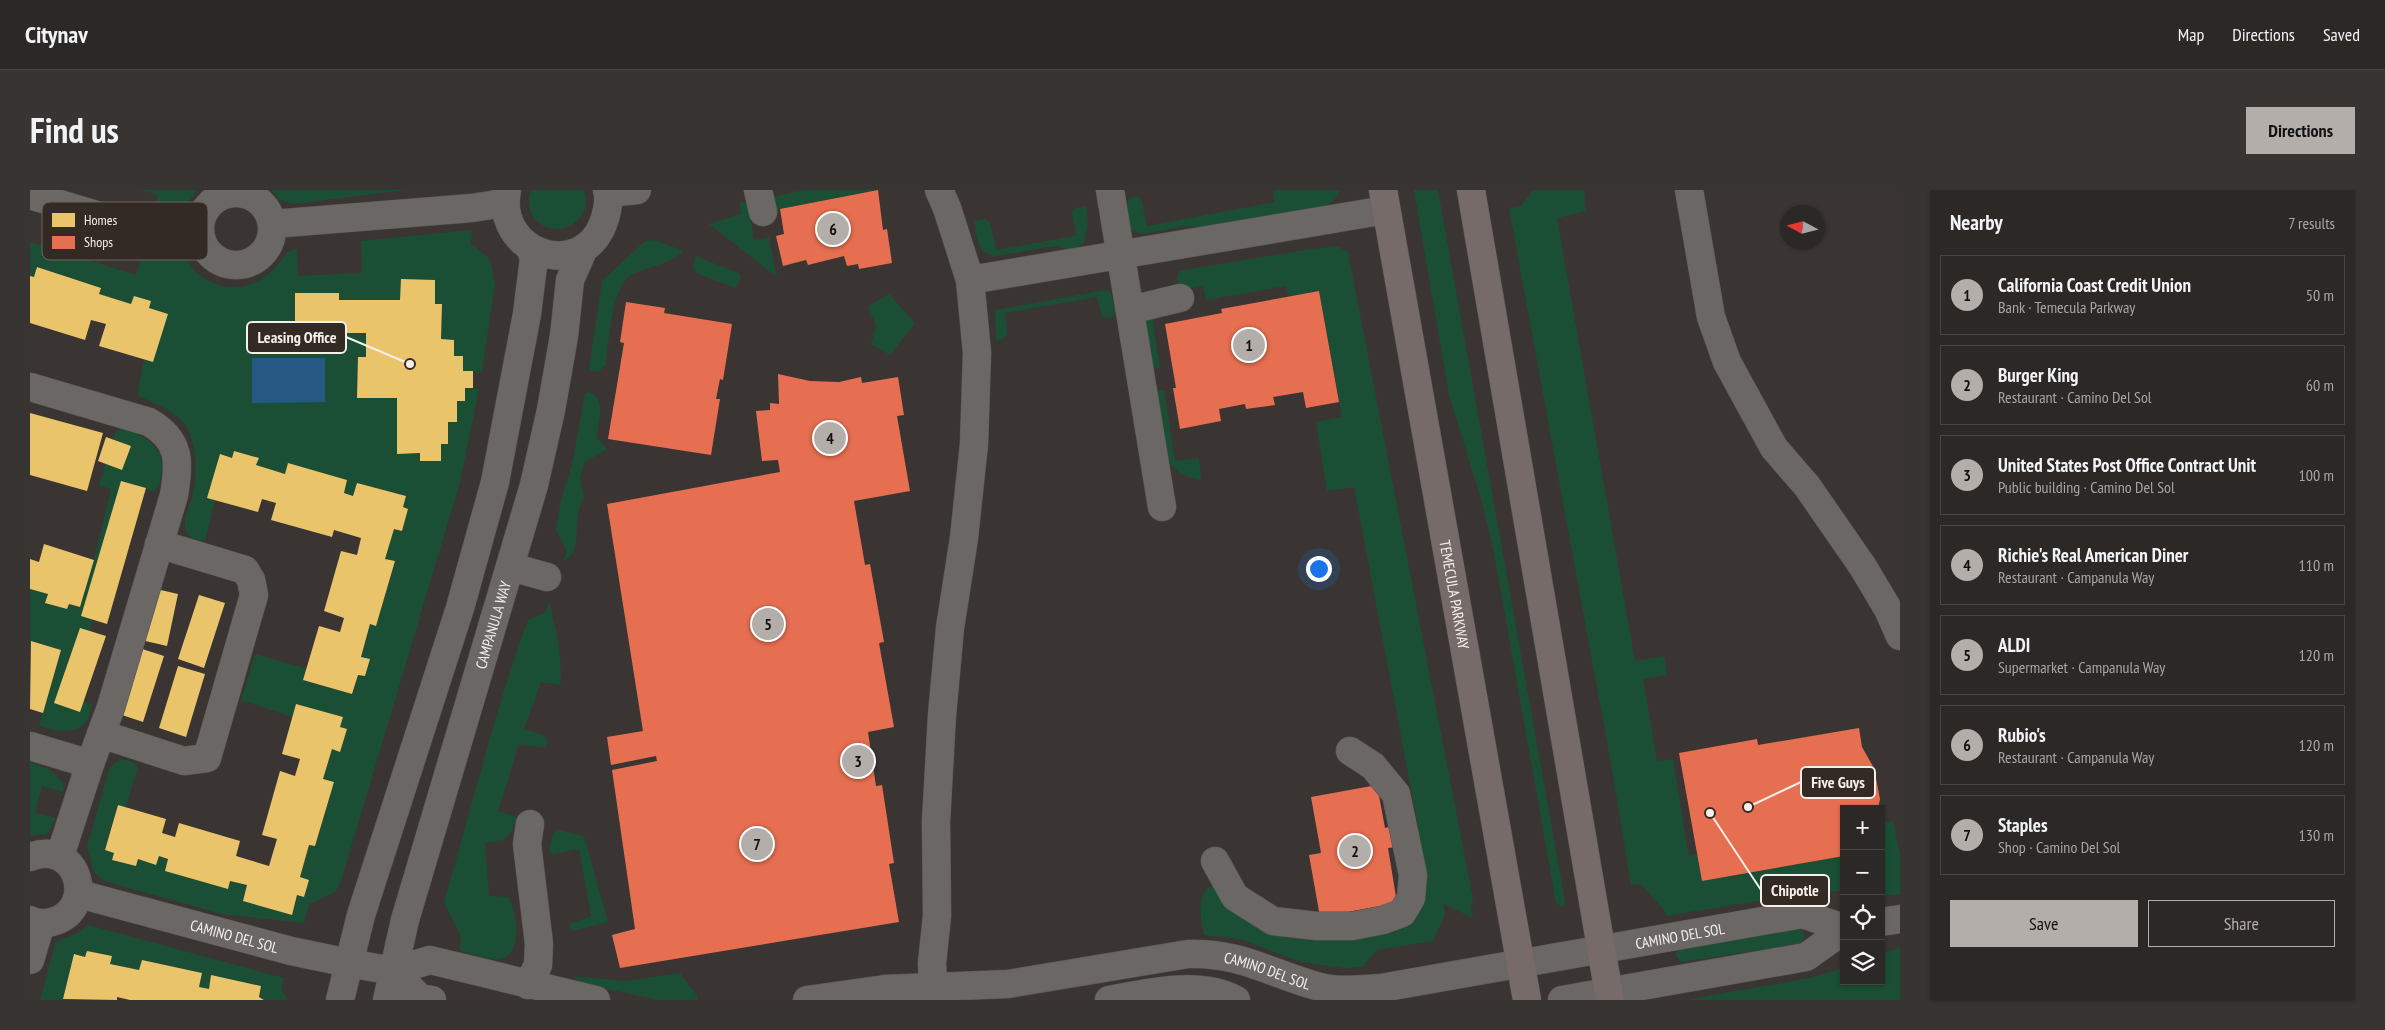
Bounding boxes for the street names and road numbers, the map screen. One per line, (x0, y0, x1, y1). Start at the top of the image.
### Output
street label: TEMECULA PARKWAY (1436, 539, 1474, 651)
street label: CAMPANULA WAY (471, 578, 515, 671)
street label: CAMINO DEL SOL (188, 915, 281, 957)
street label: CAMINO DEL SOL (1634, 918, 1727, 953)
street label: CAMINO DEL SOL (1223, 947, 1314, 993)

